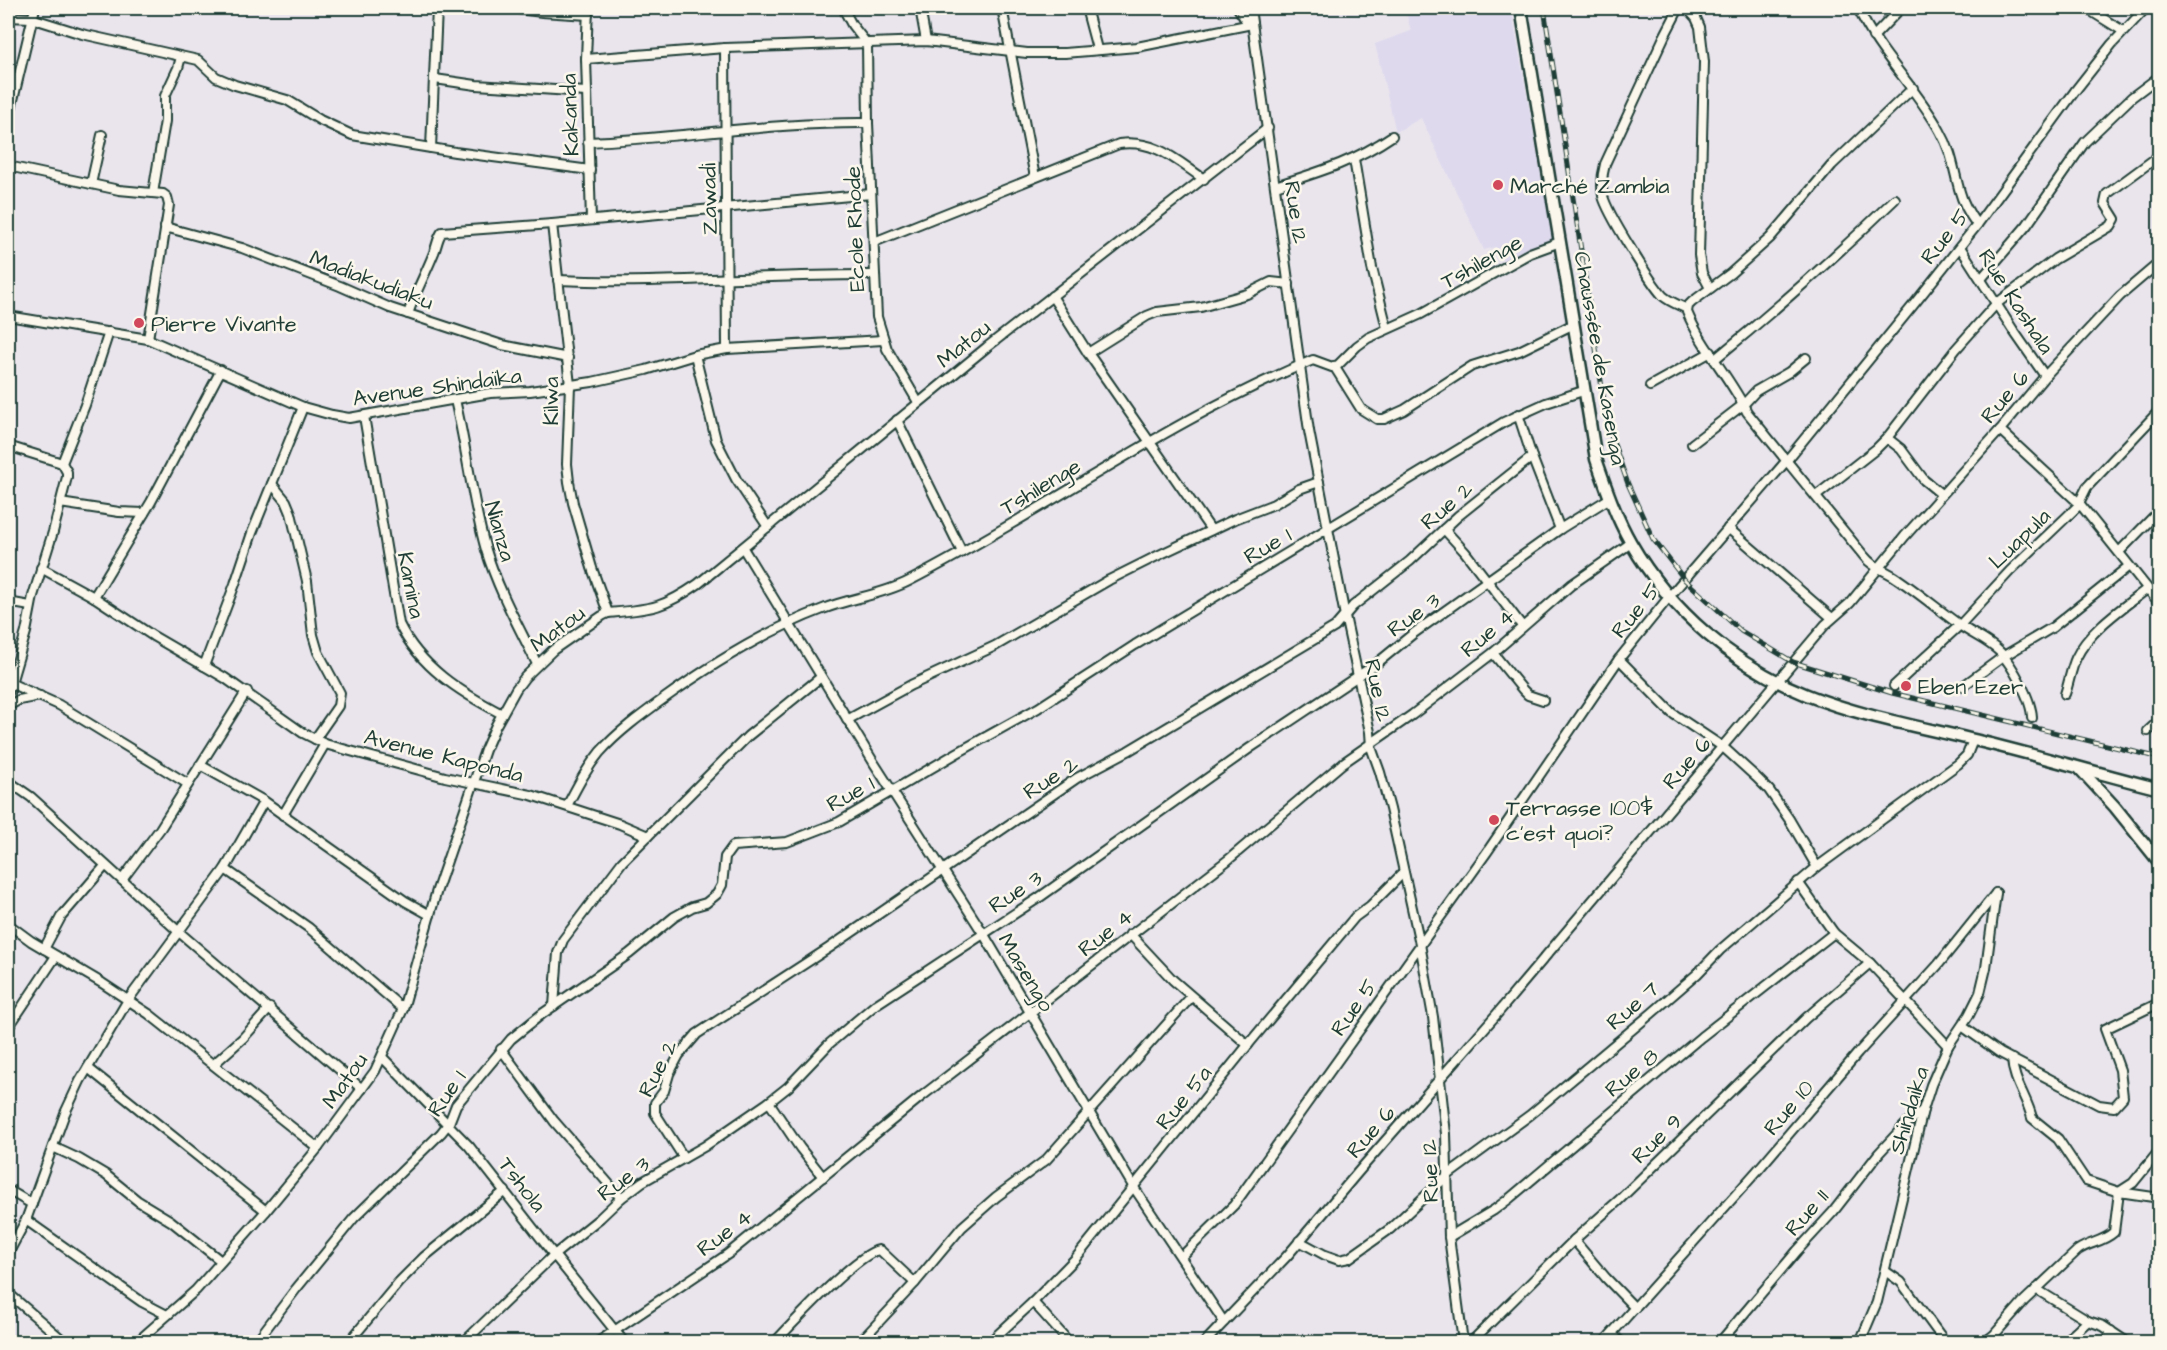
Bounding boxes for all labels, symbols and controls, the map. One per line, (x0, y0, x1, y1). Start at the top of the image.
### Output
street label: Kakanda (554, 73, 587, 157)
street label: Zawadi (693, 163, 726, 235)
street label: Ecole Rhode (838, 166, 873, 292)
place label: Marché Zambia (1510, 171, 1670, 202)
marker: Marché Zambia (1491, 178, 1505, 192)
street label: Rue 12 (1276, 179, 1315, 246)
street label: Rue 5 (1914, 202, 1977, 271)
street label: Tshilenge (1435, 227, 1529, 298)
street label: Madiakudiaku (305, 243, 438, 318)
street label: Rue Kashala (1970, 243, 2061, 361)
street label: Chaussée de Kasenga (1564, 249, 1634, 468)
place label: Pierre Vivante (151, 309, 297, 340)
street label: Matou (930, 313, 998, 376)
marker: Pierre Vivante (132, 316, 146, 330)
street label: Avenue Shindaïka (351, 360, 524, 415)
street label: Rue 6 (1974, 363, 2037, 430)
street label: Kilwa (536, 376, 567, 426)
street label: Tshilenge (995, 451, 1087, 524)
street label: Rue 2 (1414, 474, 1480, 538)
street label: Nianza (476, 498, 523, 565)
street label: Luapula (1982, 502, 2058, 577)
street label: Rue 1 (1238, 520, 1297, 572)
street label: Kamina (389, 549, 432, 621)
street label: Rue 5 (1604, 576, 1668, 645)
street label: Rue 3 (1381, 585, 1447, 645)
street label: Matou (524, 598, 592, 660)
street label: Rue 4 (1454, 601, 1522, 665)
street label: Rue 12 (1356, 656, 1399, 725)
place label: Eben Ezer (1918, 672, 2023, 703)
marker: Eben Ezer (1899, 679, 1913, 693)
street label: Avenue Kaponda (361, 722, 526, 791)
street label: Rue 6 (1655, 730, 1719, 796)
street label: Rue 2 (1017, 749, 1085, 808)
street label: Rue 1 (821, 768, 880, 820)
place label: Terrasse 100$ c'est quoi? (1506, 793, 1653, 849)
marker: Terrasse 100$ c'est quoi? (1487, 813, 1501, 827)
street label: Rue 3 (983, 863, 1049, 921)
street label: Rue 4 (1072, 902, 1140, 965)
street label: Masengo (989, 927, 1062, 1019)
street label: Rue 5 (1323, 973, 1385, 1043)
street label: Rue 7 (1600, 974, 1667, 1038)
street label: Rue 2 (631, 1034, 686, 1103)
street label: Rue 8 (1598, 1041, 1666, 1105)
street label: Matou (315, 1047, 376, 1115)
street label: Rue 5a (1149, 1059, 1220, 1137)
street label: Shindaika (1881, 1063, 1937, 1158)
street label: Rue 1 (420, 1064, 474, 1123)
street label: Rue 10 (1757, 1073, 1822, 1143)
street label: Rue 6 (1339, 1099, 1403, 1165)
street label: Rue 9 (1625, 1107, 1689, 1171)
street label: Rue 12 (1414, 1139, 1447, 1203)
street label: Rue 3 (591, 1149, 657, 1209)
street label: Tshola (490, 1151, 553, 1219)
street label: Rue 11 (1778, 1183, 1836, 1243)
street label: Rue 4 (691, 1202, 759, 1264)

